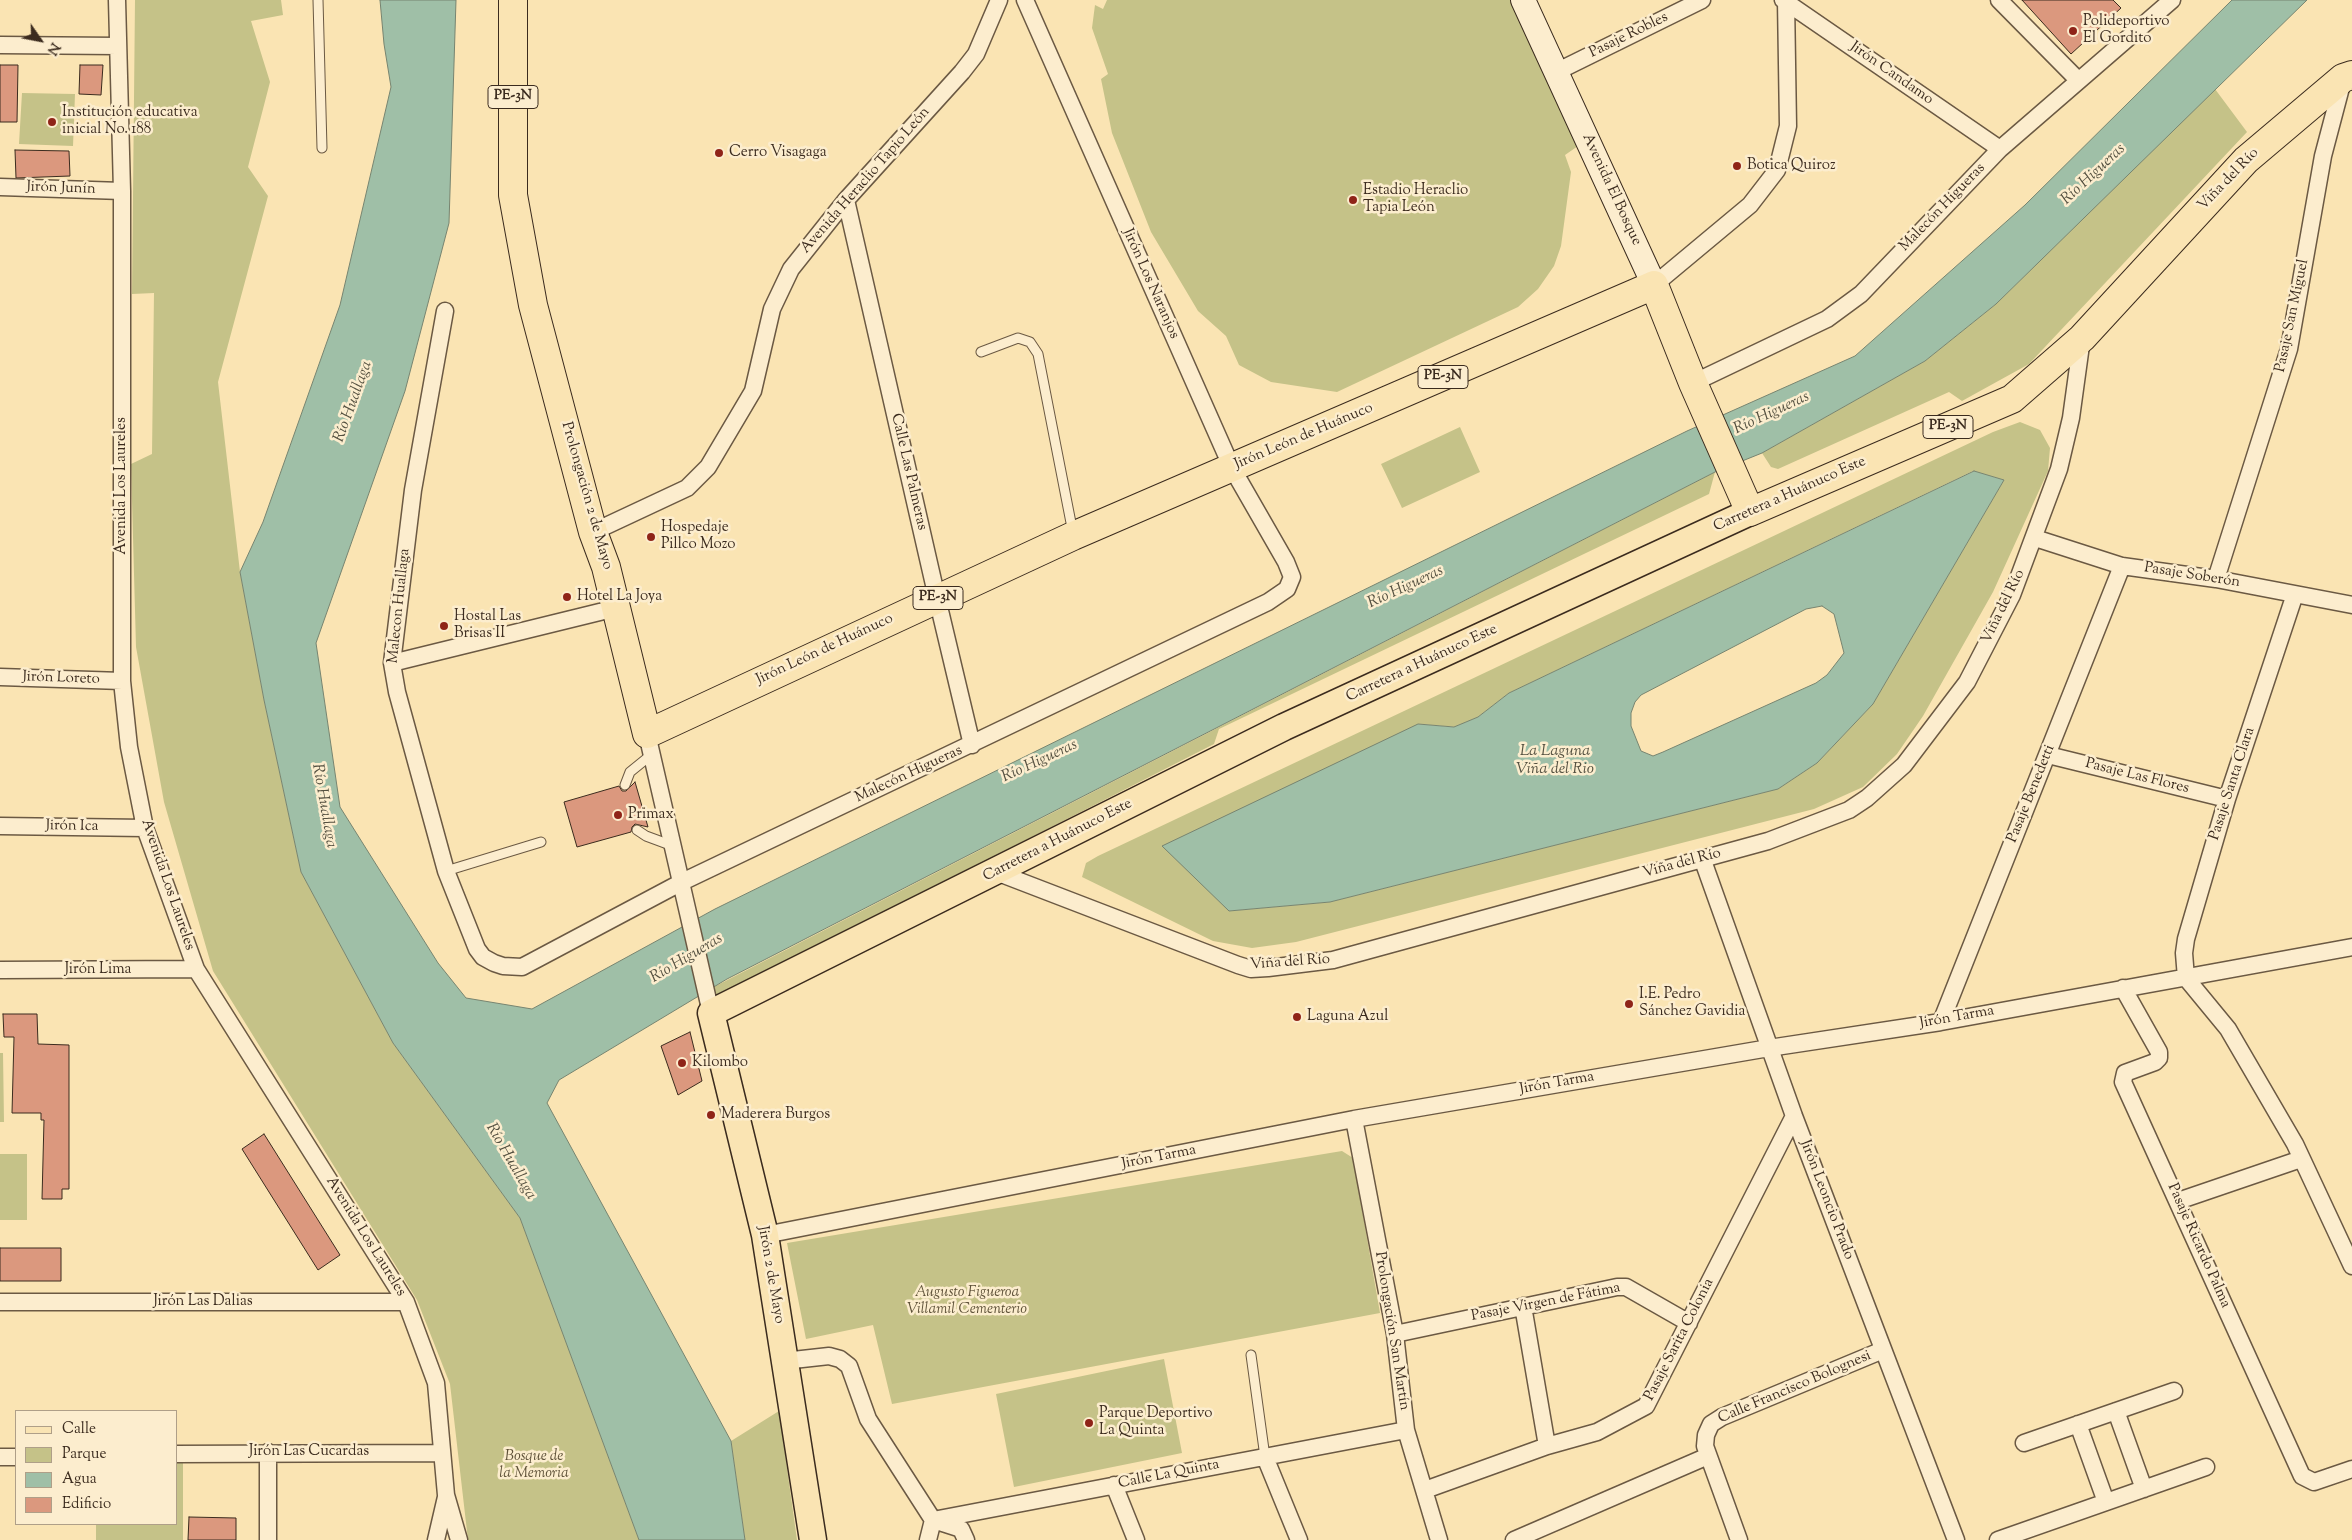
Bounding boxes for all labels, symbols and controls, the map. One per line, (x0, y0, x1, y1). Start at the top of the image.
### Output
street label: Pasaje Robles (1587, 9, 1671, 63)
place label: Polideportivo El Gordito (2083, 13, 2170, 48)
north arrow (15, 15, 65, 65)
marker: Polideportivo El Gordito (2067, 25, 2079, 37)
text: N (41, 38, 64, 58)
street label: Jirón Candamo (1846, 39, 1936, 109)
road number: PE-3N (488, 85, 538, 108)
place label: Institución educativa inicial No. 188 (62, 104, 198, 139)
street label: Avenida Heraclio Tapio León (798, 104, 934, 258)
marker: Institución educativa inicial No. 188 (46, 116, 58, 128)
street label: Avenida El Bosque (1577, 131, 1645, 249)
water label: Río Higueras (2058, 140, 2130, 210)
place label: Cerro Visagaga (729, 144, 827, 162)
street label: Viña del Río (2195, 145, 2263, 215)
marker: Cerro Visagaga (713, 147, 725, 159)
place label: Botica Quiroz (1747, 157, 1836, 175)
marker: Botica Quiroz (1731, 160, 1743, 172)
street label: Malecón Higueras (1896, 160, 1990, 256)
street label: Jirón Junín (26, 179, 96, 199)
place label: Estadio Heraclio Tapia León (1363, 182, 1468, 217)
marker: Estadio Heraclio Tapia León (1347, 194, 1359, 206)
street label: Jirón Los Naranjos (1118, 226, 1182, 342)
street label: Pasaje San Miguel (2272, 258, 2314, 374)
water label: Río Huallaga (330, 359, 378, 445)
road number: PE-3N (1418, 366, 1468, 388)
water label: Río Higueras (1731, 388, 1813, 440)
street label: Jirón León de Huánuco (1232, 400, 1376, 474)
street label: Calle Las Palmeras (886, 412, 930, 532)
road number: PE-3N (1923, 416, 1973, 438)
street label: Avenida Los Laureles (113, 417, 131, 555)
street label: Prolongación 2 de Mayo (556, 420, 616, 572)
street label: Carretera a Huánuco Este (1711, 453, 1869, 537)
place label: Hospedaje Pillco Mozo (661, 519, 736, 554)
marker: Hospedaje Pillco Mozo (645, 531, 657, 543)
street label: Malecon Huallaga (385, 548, 415, 664)
street label: Pasaje Soberón (2143, 560, 2241, 592)
water label: Río Higueras (1365, 562, 1447, 614)
street label: Viña del Río (1978, 567, 2030, 647)
road number: PE-3N (913, 586, 963, 610)
place label: Hotel La Joya (577, 588, 662, 606)
marker: Hotel La Joya (561, 591, 573, 603)
place label: Hostal Las Brisas II (454, 608, 521, 643)
street label: Jirón León de Huánuco (754, 610, 896, 690)
marker: Hostal Las Brisas II (438, 620, 450, 632)
street label: Carretera a Huánuco Este (1344, 621, 1500, 707)
street label: Jirón Loreto (22, 669, 100, 689)
street label: Pasaje Santa Clara (2206, 725, 2260, 843)
water label: Río Higueras (999, 736, 1081, 788)
street label: Malecón Higueras (853, 742, 965, 808)
water label: La Laguna Viña del Rio (1516, 742, 1594, 780)
street label: Pasaje Benedetti (2004, 742, 2060, 846)
street label: Pasaje Las Flores (2083, 755, 2191, 799)
water label: Río Huallaga (306, 762, 340, 850)
street label: Carretera a Huánuco Este (981, 796, 1135, 886)
place label: Primax (628, 806, 674, 824)
marker: Primax (612, 809, 624, 821)
street label: Avenida Los Laureles (136, 817, 198, 953)
street label: Jirón Ica (45, 818, 99, 836)
street label: Viña del Río (1641, 845, 1723, 883)
water label: Río Higueras (647, 930, 727, 988)
street label: Viña del Río (1249, 951, 1331, 975)
street label: Jirón Lima (64, 961, 132, 979)
place label: I.E. Pedro Sánchez Gavidia (1639, 986, 1745, 1021)
marker: I.E. Pedro Sánchez Gavidia (1623, 998, 1635, 1010)
street label: Jirón Tarma (1918, 1003, 1996, 1033)
place label: Laguna Azul (1307, 1008, 1388, 1026)
marker: Laguna Azul (1291, 1011, 1303, 1023)
place label: Kilombo (692, 1054, 748, 1072)
marker: Kilombo (676, 1057, 688, 1069)
street label: Jirón Tarma (1518, 1069, 1596, 1099)
place label: Maderera Burgos (721, 1106, 830, 1124)
marker: Maderera Burgos (705, 1109, 717, 1121)
water label: Río Huallaga (480, 1120, 540, 1204)
street label: Jirón Leoncio Prado (1795, 1138, 1857, 1262)
street label: Jirón Tarma (1120, 1142, 1198, 1174)
street label: Avenida Los Laureles (321, 1174, 409, 1300)
street label: Pasaje Ricardo Palma (2162, 1181, 2234, 1311)
street label: Jirón 2 de Mayo (753, 1225, 787, 1325)
street label: Prolongación San Martín (1370, 1250, 1412, 1412)
street label: Pasaje Sarita Colonia (1641, 1276, 1719, 1404)
street label: Pasaje Virgen de Fátima (1470, 1280, 1622, 1326)
park label: Augusto Figueroa Villamil Cementerio (907, 1284, 1027, 1319)
street label: Jirón Las Dalias (153, 1293, 253, 1311)
street label: Calle Francisco Bolognesi (1716, 1348, 1874, 1428)
place label: Parque Deportivo La Quinta (1099, 1405, 1212, 1440)
legend (15, 1410, 178, 1525)
marker: Parque Deportivo La Quinta (1083, 1417, 1095, 1429)
text: Calle (62, 1419, 96, 1440)
street label: Jirón Las Cucardas (249, 1443, 369, 1461)
text: Parque (62, 1444, 106, 1465)
park label: Bosque de la Memoria (499, 1448, 569, 1483)
street label: Calle La Quinta (1117, 1456, 1221, 1494)
text: Agua (62, 1469, 97, 1490)
text: Edificio (62, 1494, 111, 1515)

